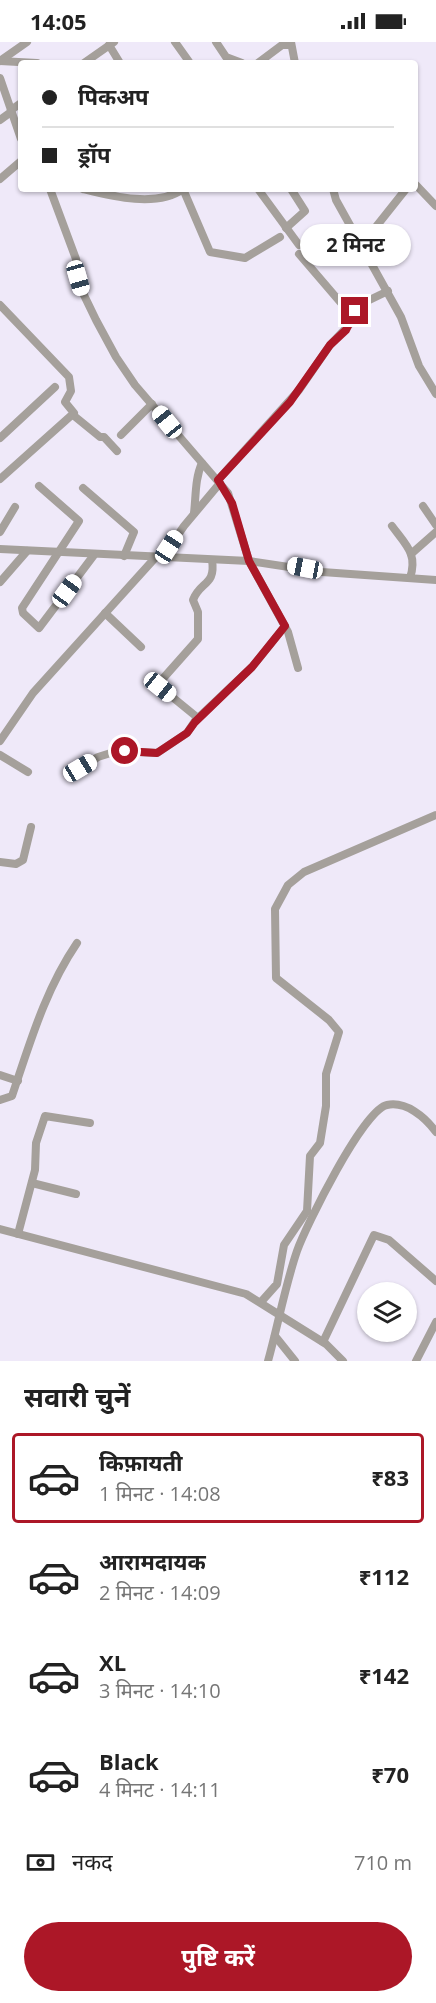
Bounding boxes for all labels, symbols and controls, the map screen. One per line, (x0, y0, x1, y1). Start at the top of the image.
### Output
text: 14:05 (30, 6, 87, 36)
text: पिकअप (78, 81, 149, 111)
text: ड्रॉप (78, 139, 111, 169)
callout: 2 मिनट (300, 224, 410, 266)
text: 2 मिनट (326, 231, 385, 258)
car (64, 258, 92, 298)
route end (341, 297, 368, 324)
car (149, 402, 185, 442)
car (152, 527, 186, 567)
car (286, 556, 324, 580)
car (49, 571, 85, 611)
car (140, 669, 180, 705)
route start (111, 737, 138, 764)
car (60, 751, 100, 785)
map controls (357, 1282, 417, 1342)
button: layers (357, 1282, 417, 1342)
text: सवारी चुनें (24, 1378, 130, 1415)
text: किफ़ायती (99, 1447, 183, 1477)
icon: car (27, 1451, 81, 1505)
text: ₹83 (371, 1462, 409, 1492)
text: 1 मिनट · 14:08 (99, 1480, 221, 1507)
text: आरामदायक (99, 1546, 206, 1576)
icon: car (27, 1550, 81, 1604)
text: ₹112 (359, 1561, 409, 1591)
text: 2 मिनट · 14:09 (99, 1579, 221, 1606)
text: XL (99, 1647, 126, 1677)
icon: car (27, 1649, 81, 1703)
text: ₹142 (359, 1660, 409, 1690)
text: 3 मिनट · 14:10 (99, 1677, 221, 1704)
text: Black (99, 1746, 159, 1776)
icon: car (27, 1748, 81, 1802)
text: ₹70 (371, 1759, 409, 1789)
text: 4 मिनट · 14:11 (99, 1776, 221, 1803)
icon: cash (24, 1846, 57, 1879)
text: नकद (72, 1846, 113, 1876)
text: 710 m (354, 1849, 412, 1876)
button: पुष्टि करें (24, 1922, 412, 1991)

